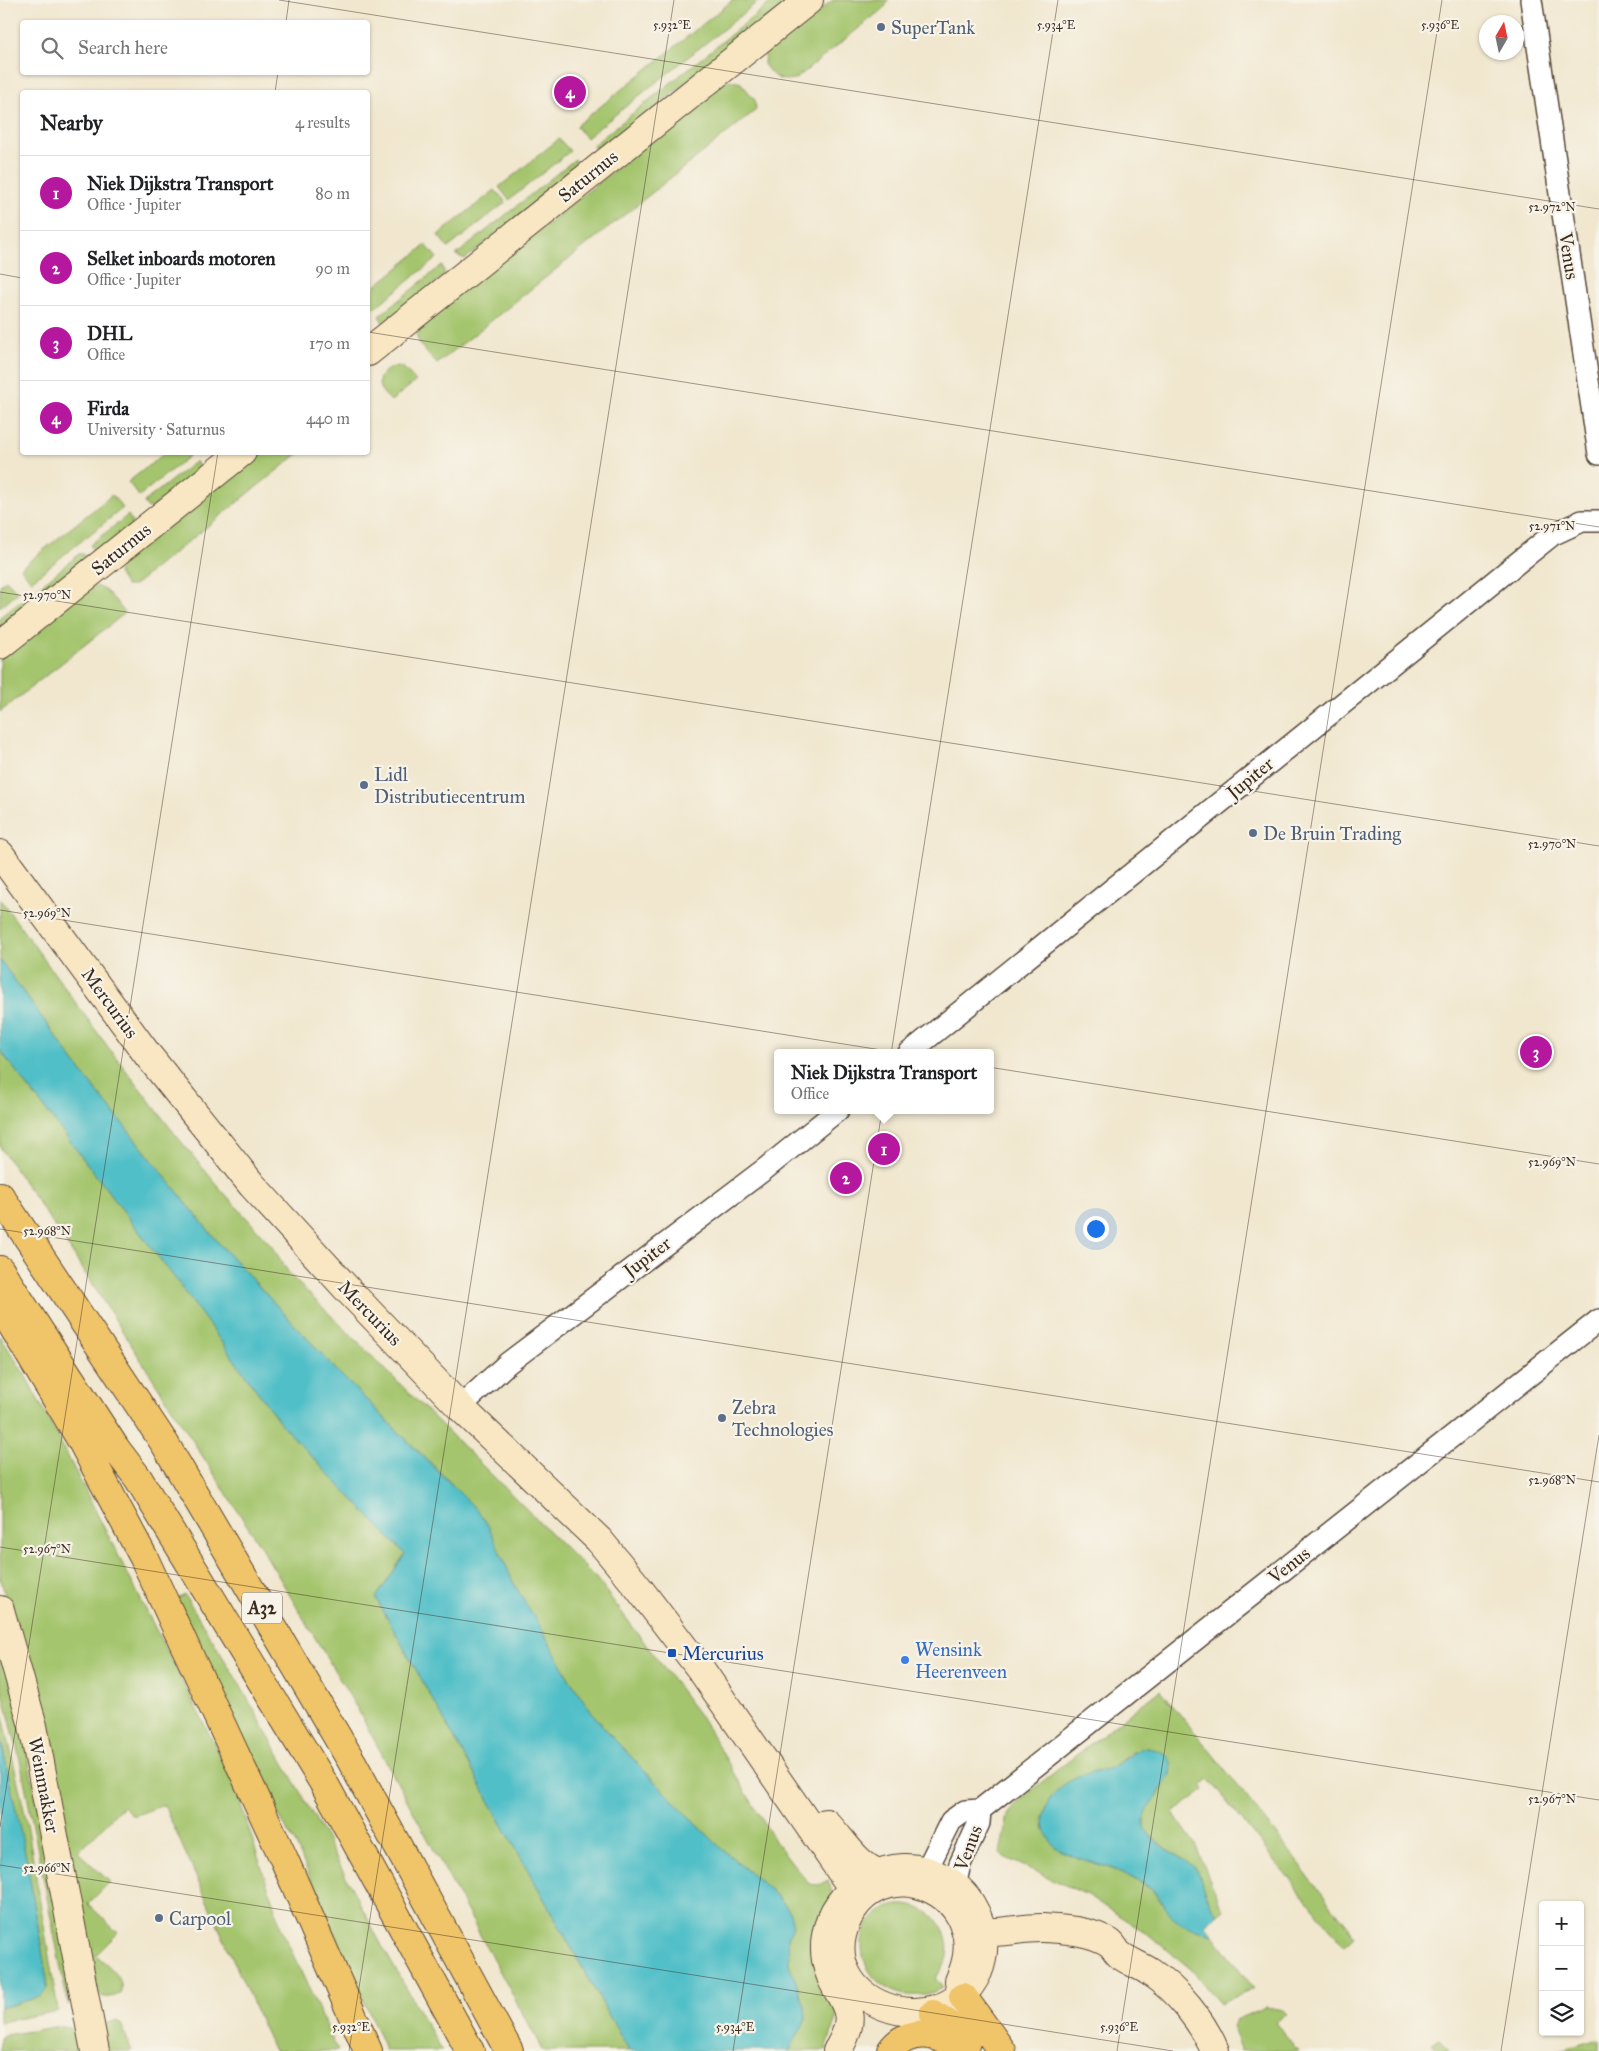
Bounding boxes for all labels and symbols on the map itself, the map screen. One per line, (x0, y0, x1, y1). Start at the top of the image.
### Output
north arrow (1479, 15, 1524, 60)
place label: SuperTank (891, 16, 975, 39)
text: 5.932°E (653, 18, 691, 32)
text: 5.934°E (1037, 18, 1076, 32)
text: 5.936°E (1421, 18, 1459, 32)
marker: SuperTank (875, 21, 887, 33)
pin: 4 (554, 73, 586, 111)
street label: Saturnus (554, 145, 623, 207)
text: 52.972°N (1528, 200, 1576, 214)
street label: Venus (1554, 230, 1584, 281)
street label: Saturnus (87, 518, 156, 580)
text: 52.971°N (1529, 519, 1575, 533)
text: 52.970°N (23, 588, 71, 602)
street label: Jupiter (1220, 752, 1279, 806)
place label: Lidl Distributiecentrum (374, 763, 525, 808)
marker: Lidl Distributiecentrum (358, 779, 370, 791)
place label: De Bruin Trading (1263, 822, 1401, 846)
marker: De Bruin Trading (1247, 827, 1259, 839)
text: 52.970°N (1528, 837, 1576, 851)
text: 52.969°N (23, 906, 71, 920)
street label: Mercurius (77, 963, 143, 1043)
pin: 3 (1520, 1033, 1552, 1071)
pin: 1 (868, 1130, 900, 1168)
text: 52.969°N (1528, 1155, 1576, 1169)
pin: 2 (830, 1159, 862, 1197)
your location (1083, 1216, 1109, 1242)
text: 52.968°N (23, 1224, 71, 1238)
street label: Jupiter (617, 1231, 677, 1284)
street label: Mercurius (333, 1276, 407, 1350)
place label: Zebra Technologies (732, 1396, 834, 1442)
marker: Zebra Technologies (716, 1412, 728, 1424)
text: 52.968°N (1528, 1473, 1576, 1487)
street label: Venus (1263, 1541, 1315, 1589)
text: 52.967°N (23, 1542, 71, 1556)
road number: A32 (242, 1592, 282, 1624)
place label: Wensink Heerenveen (915, 1638, 1007, 1683)
place label: Mercurius (682, 1642, 764, 1665)
marker: Mercurius (666, 1647, 678, 1659)
marker: Wensink Heerenveen (899, 1654, 911, 1666)
street label: Weinmakker (23, 1735, 65, 1836)
text: 52.967°N (1528, 1792, 1576, 1806)
street label: Venus (948, 1822, 987, 1875)
text: 52.966°N (23, 1861, 71, 1875)
place label: Carpool (169, 1907, 232, 1930)
marker: Carpool (153, 1912, 165, 1924)
text: 5.932°E (332, 2020, 370, 2034)
text: 5.934°E (716, 2020, 755, 2034)
text: 5.936°E (1100, 2020, 1138, 2034)

